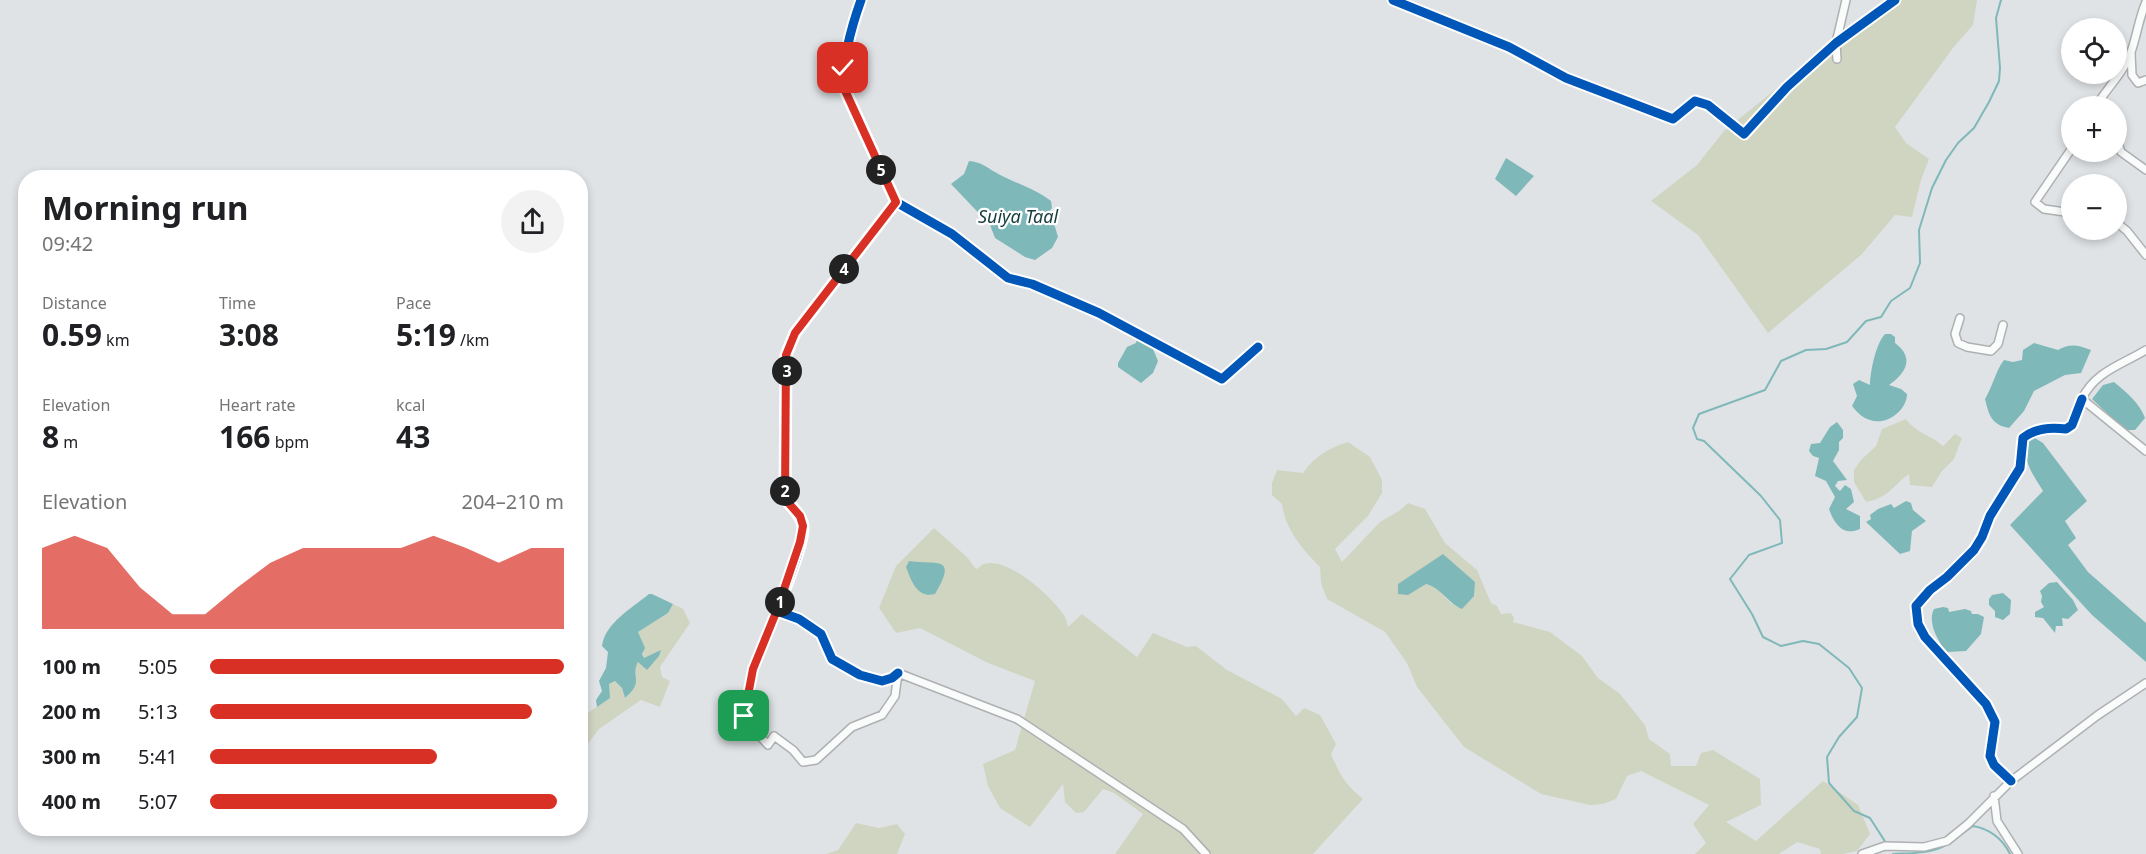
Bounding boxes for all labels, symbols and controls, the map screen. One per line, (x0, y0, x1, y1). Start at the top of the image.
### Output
map controls (2061, 18, 2127, 240)
button: locate (2061, 18, 2127, 84)
pin (817, 42, 868, 93)
icon: check (826, 51, 859, 84)
button: + (2061, 96, 2127, 162)
pin: 5 (866, 155, 896, 185)
text: 5 (876, 159, 886, 181)
button: − (2061, 174, 2127, 240)
text: Morning run (42, 185, 248, 230)
button: share (501, 190, 564, 253)
water label: Suiya Taal (978, 204, 1058, 228)
text: 09:42 (42, 230, 93, 257)
pin: 4 (829, 254, 859, 284)
text: 4 (839, 258, 849, 280)
text: Distance (42, 292, 107, 314)
text: Time (219, 292, 256, 314)
text: Pace (396, 292, 431, 314)
text: 0.59 (42, 314, 102, 355)
text: 3:08 (219, 314, 279, 355)
text: 5:19 (396, 314, 456, 355)
text: km (102, 329, 130, 351)
text: /km (456, 329, 490, 351)
pin: 3 (772, 356, 802, 386)
text: 3 (782, 360, 792, 382)
text: Elevation (42, 394, 110, 416)
text: Heart rate (219, 394, 295, 416)
text: kcal (396, 394, 425, 416)
text: 8 (42, 416, 59, 457)
text: 166 (219, 416, 270, 457)
text: 43 (396, 416, 430, 457)
text: m (59, 431, 78, 453)
text: bpm (270, 431, 309, 453)
pin: 2 (770, 476, 800, 506)
text: 2 (780, 480, 790, 502)
text: Elevation (42, 488, 127, 515)
text: 204–210 m (461, 488, 564, 515)
pin: 1 (765, 587, 795, 617)
text: 1 (775, 591, 785, 613)
text: 100 m (42, 653, 101, 680)
text: 5:05 (138, 653, 178, 680)
pin (718, 690, 769, 741)
text: 200 m (42, 698, 101, 725)
text: 5:13 (138, 698, 178, 725)
icon: arrive (727, 699, 760, 732)
text: 300 m (42, 743, 101, 770)
text: 5:41 (138, 743, 178, 770)
text: 400 m (42, 788, 101, 815)
text: 5:07 (138, 788, 178, 815)

